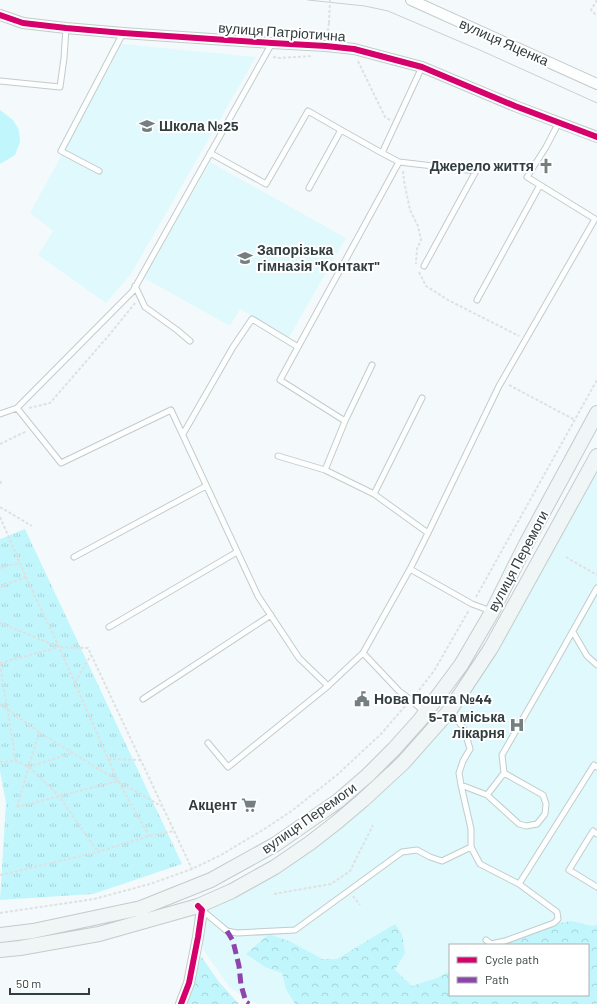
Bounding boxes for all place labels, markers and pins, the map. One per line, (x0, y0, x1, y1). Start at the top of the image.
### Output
school or university icon: Школа №25 (138, 117, 156, 135)
place label: Школа №25 (159, 117, 239, 134)
place label: Джерело життя (430, 157, 534, 174)
church icon: Джерело життя (537, 157, 555, 175)
place label: Запорізька гімназія "Контакт" (257, 241, 379, 274)
school or university icon: Запорізька гімназія "Контакт" (236, 249, 254, 267)
public building icon: Нова Пошта №44 (353, 690, 371, 708)
place label: Нова Пошта №44 (374, 690, 492, 707)
place label: 5-та міська лікарня (429, 708, 505, 741)
hospital icon: 5-та міська лікарня (508, 716, 526, 734)
place label: Акцент (188, 796, 237, 813)
supermarket icon: Акцент (240, 796, 258, 814)

